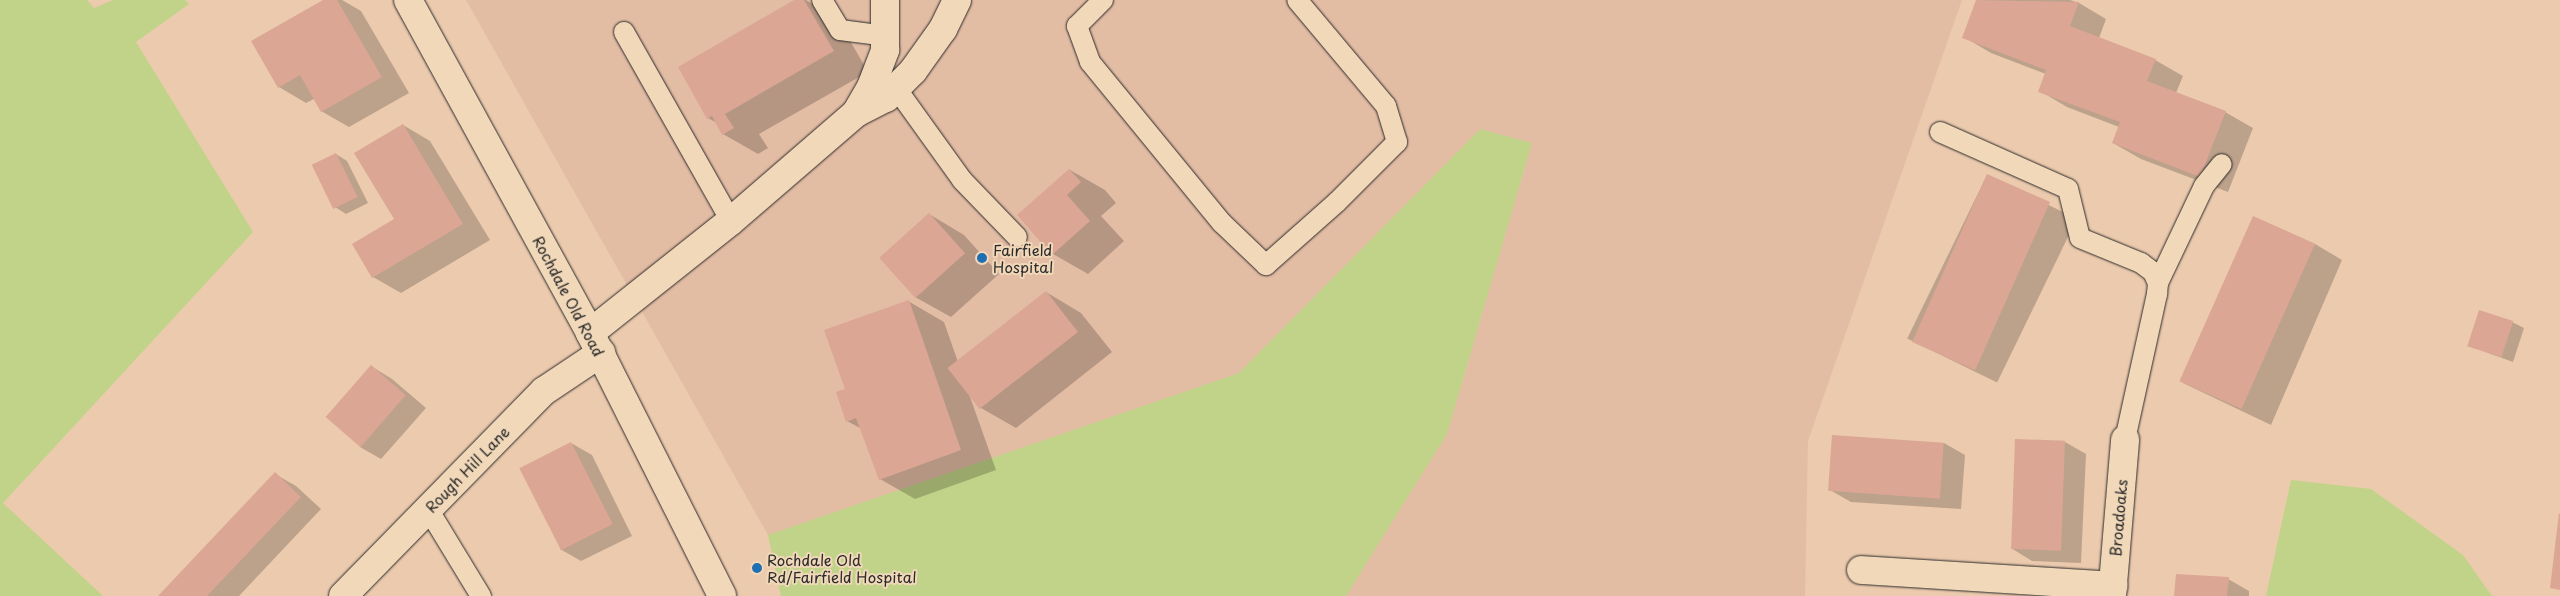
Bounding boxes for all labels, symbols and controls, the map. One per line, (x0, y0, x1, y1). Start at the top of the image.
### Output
street label: Rochdale Old Road (529, 232, 609, 360)
place label: Fairfield Hospital (993, 240, 1053, 275)
marker: Fairfield Hospital (975, 251, 989, 265)
street label: Rough Hill Lane (421, 422, 513, 516)
street label: Broadoaks (2106, 479, 2130, 557)
place label: Rochdale Old Rd/Fairfield Hospital (767, 550, 917, 585)
marker: Rochdale Old Rd/Fairfield Hospital (751, 562, 763, 574)

